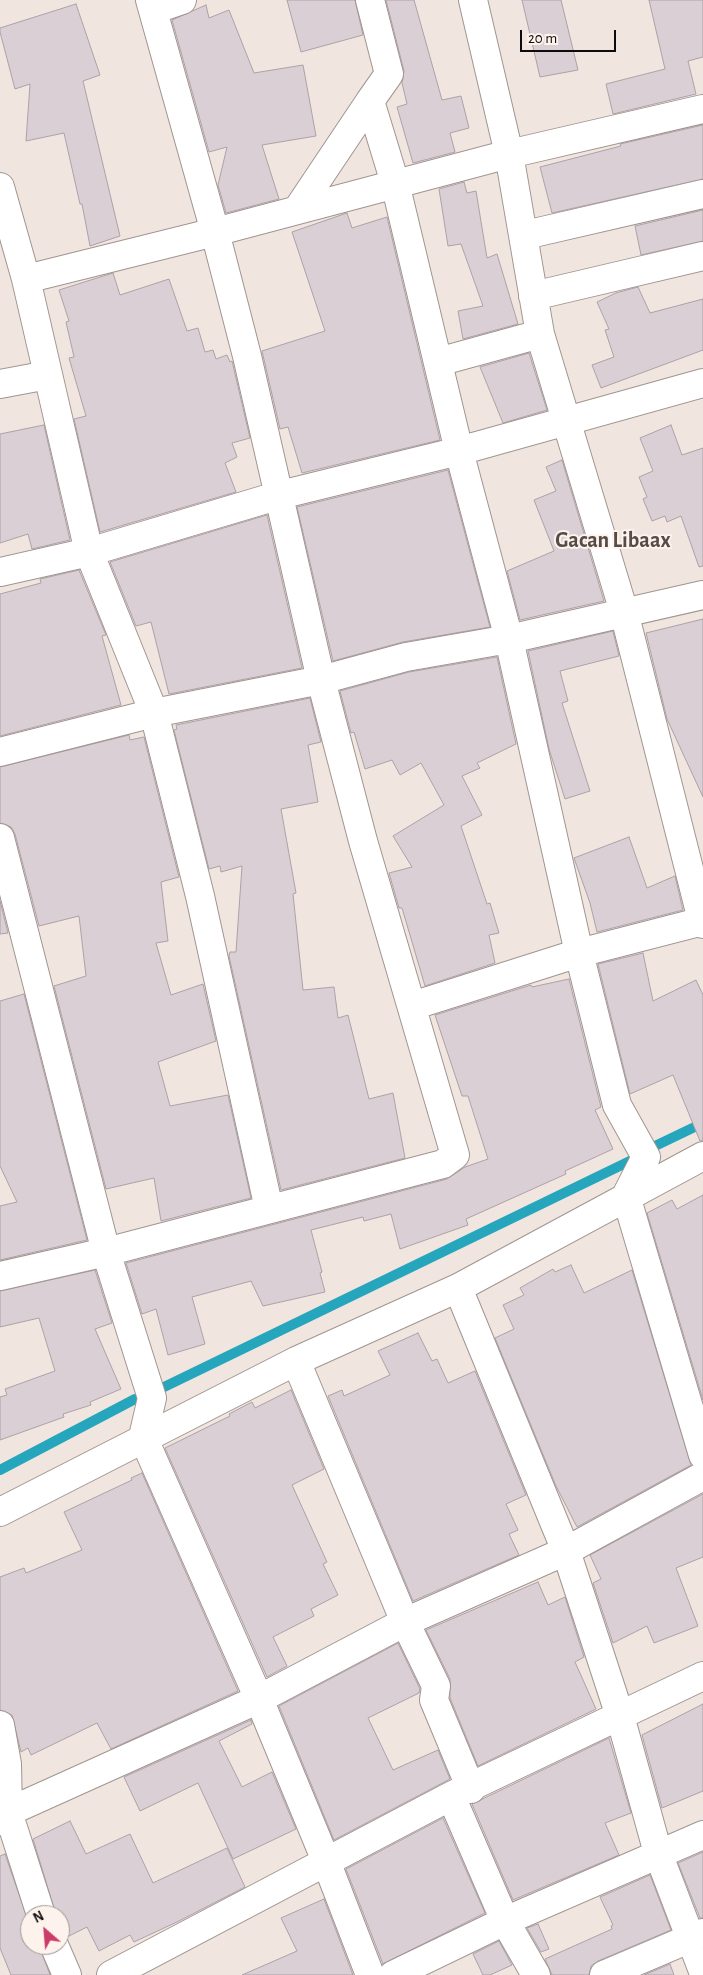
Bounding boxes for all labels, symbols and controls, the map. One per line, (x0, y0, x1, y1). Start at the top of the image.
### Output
scale bar (523, 20, 619, 52)
text: 20 m (528, 31, 557, 46)
district label: Gacan Libaax (555, 527, 671, 553)
north arrow (20, 1905, 70, 1955)
text: N (31, 1909, 46, 1926)

